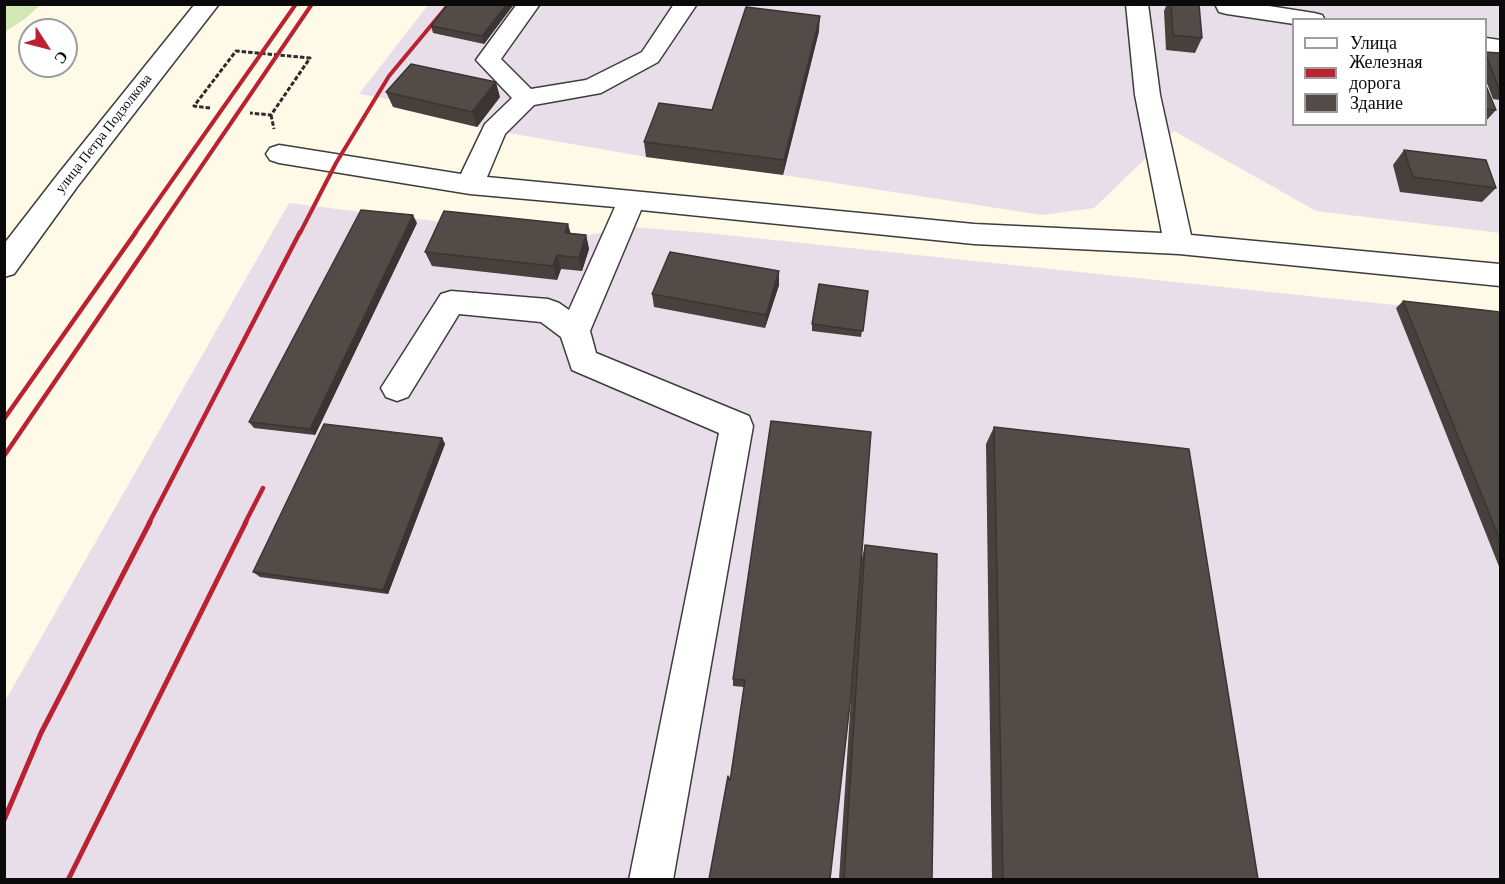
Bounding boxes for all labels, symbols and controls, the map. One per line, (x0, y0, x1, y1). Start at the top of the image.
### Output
north arrow (18, 18, 78, 78)
legend (1292, 18, 1487, 126)
text: Улица (1350, 33, 1397, 53)
text: С (51, 48, 72, 67)
text: Железная дорога (1349, 52, 1423, 93)
street label: улица Петра Подзолкова (52, 71, 156, 197)
text: Здание (1350, 93, 1403, 113)

